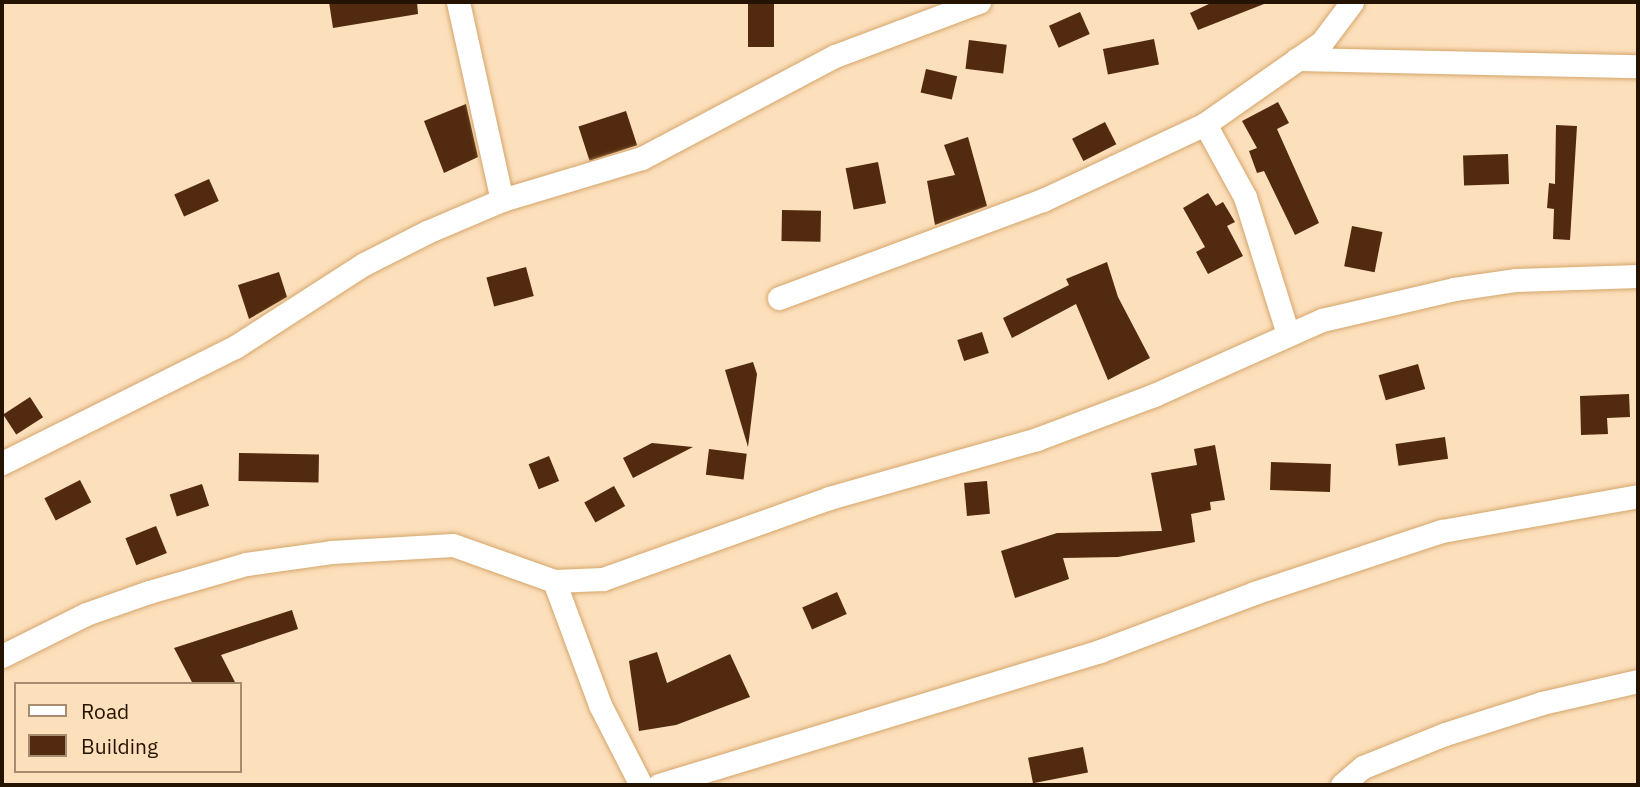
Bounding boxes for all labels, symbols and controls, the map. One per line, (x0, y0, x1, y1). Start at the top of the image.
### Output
legend (14, 682, 242, 773)
text: Road (81, 697, 129, 725)
text: Building (81, 732, 158, 760)

